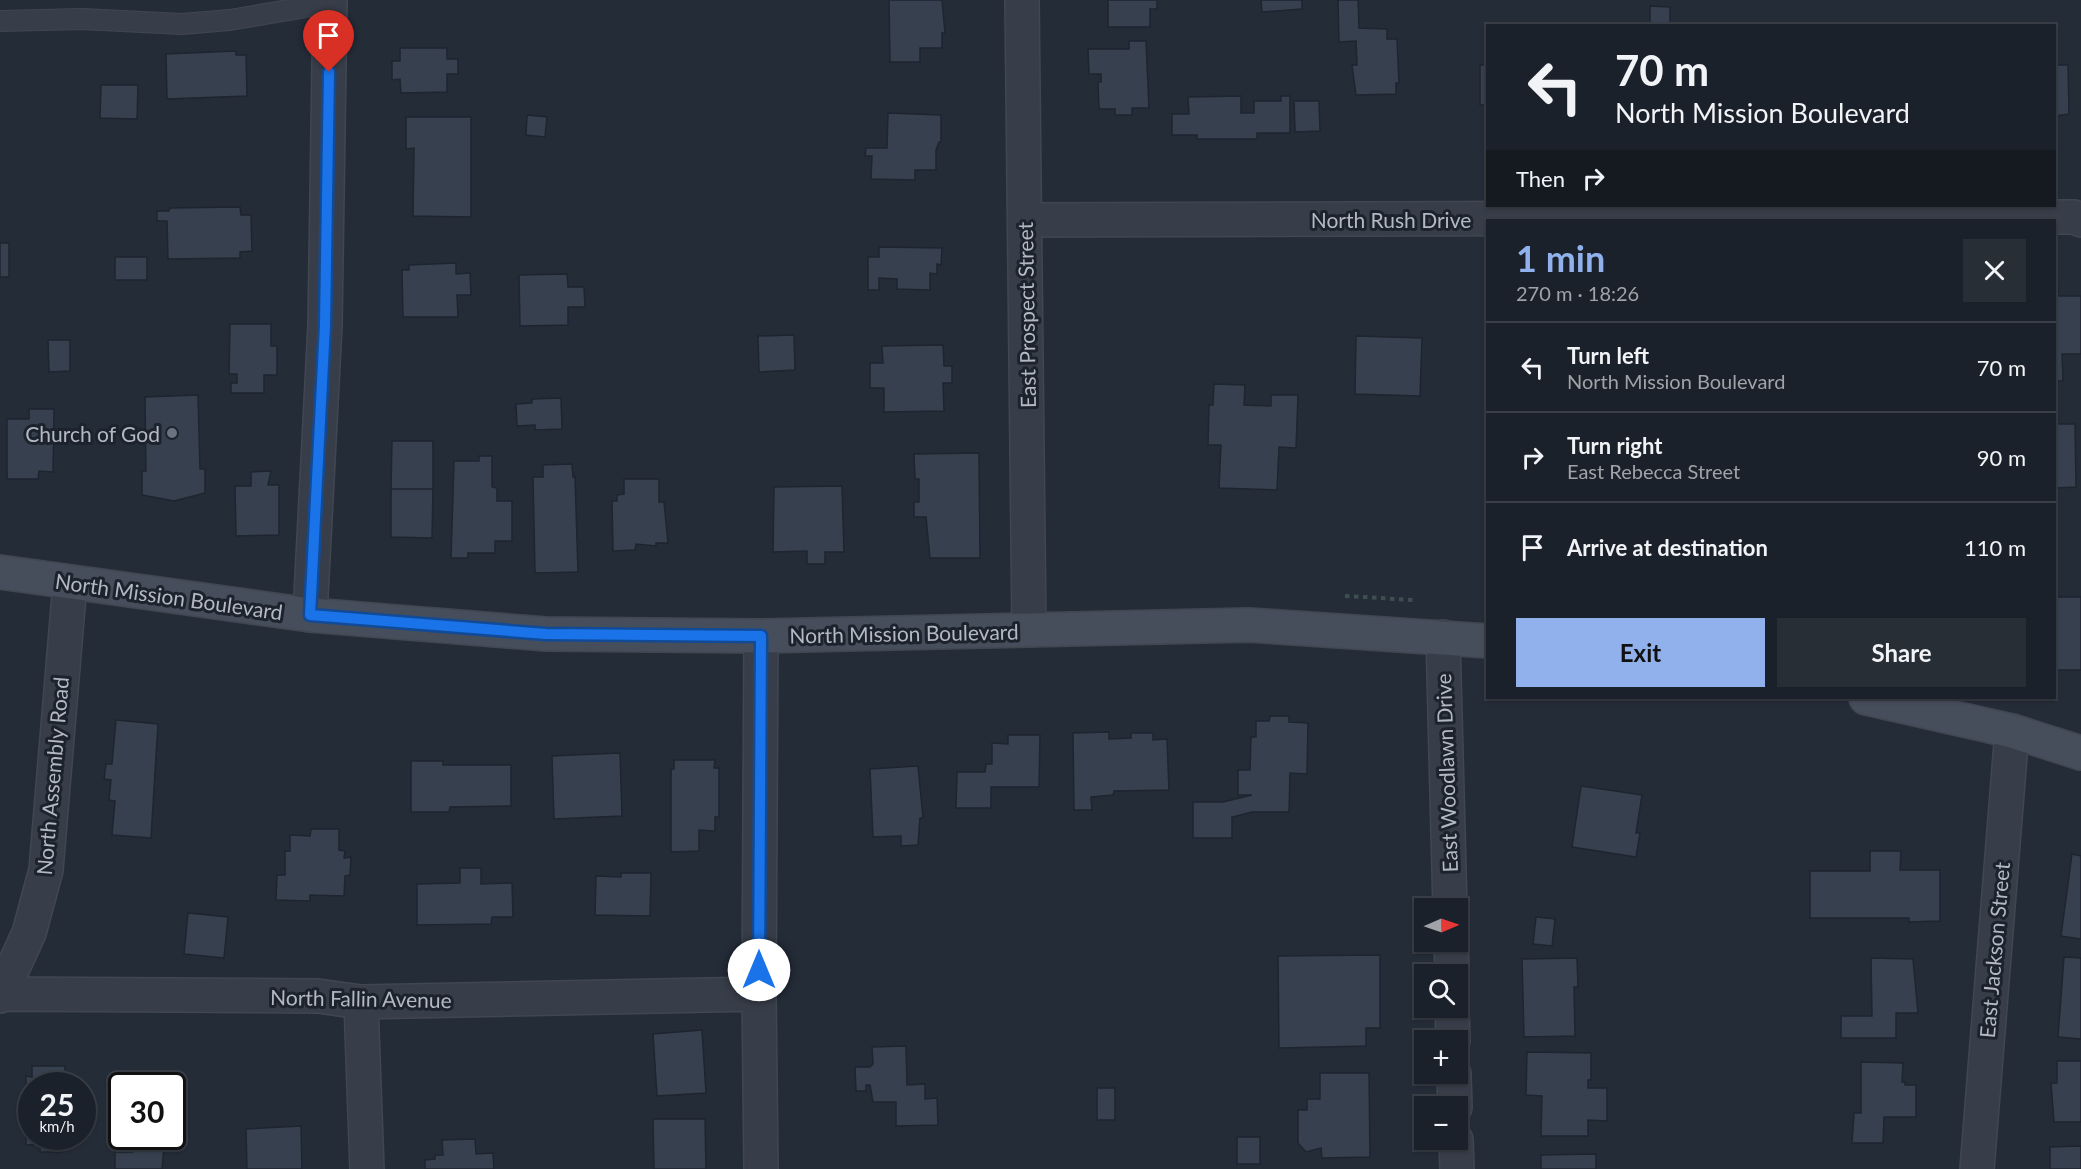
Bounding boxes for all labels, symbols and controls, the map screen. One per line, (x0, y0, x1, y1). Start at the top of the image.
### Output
pin (303, 10, 354, 72)
icon: arrive (312, 19, 345, 52)
text: 70 m (1615, 45, 1709, 95)
icon: left (1516, 48, 1594, 126)
text: North Mission Boulevard (1615, 96, 1910, 129)
icon: right (1577, 162, 1610, 195)
text: Then (1516, 165, 1565, 192)
street label: North Rush Drive (1311, 207, 1471, 232)
street label: East Prospect Street (1012, 221, 1040, 408)
text: 1 min (1516, 236, 1605, 280)
button: close (1963, 239, 2026, 302)
text: 270 m · 18:26 (1516, 281, 1639, 305)
text: Turn left (1567, 342, 1649, 369)
icon: left (1516, 351, 1549, 384)
text: 70 m (1977, 354, 2026, 381)
text: North Mission Boulevard (1567, 369, 1785, 393)
place label: Church of God (25, 421, 160, 446)
marker: Church of God (165, 426, 179, 440)
text: Turn right (1567, 432, 1662, 459)
icon: right (1516, 441, 1549, 474)
text: 90 m (1977, 444, 2026, 471)
text: East Rebecca Street (1567, 459, 1740, 483)
icon: arrive (1516, 531, 1549, 564)
text: Arrive at destination (1567, 534, 1768, 561)
text: 110 m (1964, 534, 2026, 561)
street label: North Mission Boulevard (54, 568, 284, 624)
button: Exit (1516, 618, 1765, 687)
button: Share (1777, 618, 2026, 687)
street label: North Mission Boulevard (789, 619, 1019, 647)
street label: East Woodlawn Drive (1430, 673, 1462, 873)
street label: North Assembly Road (31, 676, 73, 876)
street label: East Jackson Street (1974, 860, 2014, 1039)
north arrow (1414, 898, 1468, 952)
map controls (1414, 898, 1468, 1150)
position arrow (727, 938, 791, 1002)
button: search (1414, 964, 1468, 1018)
street label: North Fallin Avenue (270, 984, 452, 1012)
button: + (1414, 1030, 1468, 1084)
speed limit sign: 30 (108, 1072, 186, 1150)
text: 25 (40, 1086, 74, 1122)
button: − (1414, 1096, 1468, 1150)
text: km/h (39, 1117, 75, 1135)

